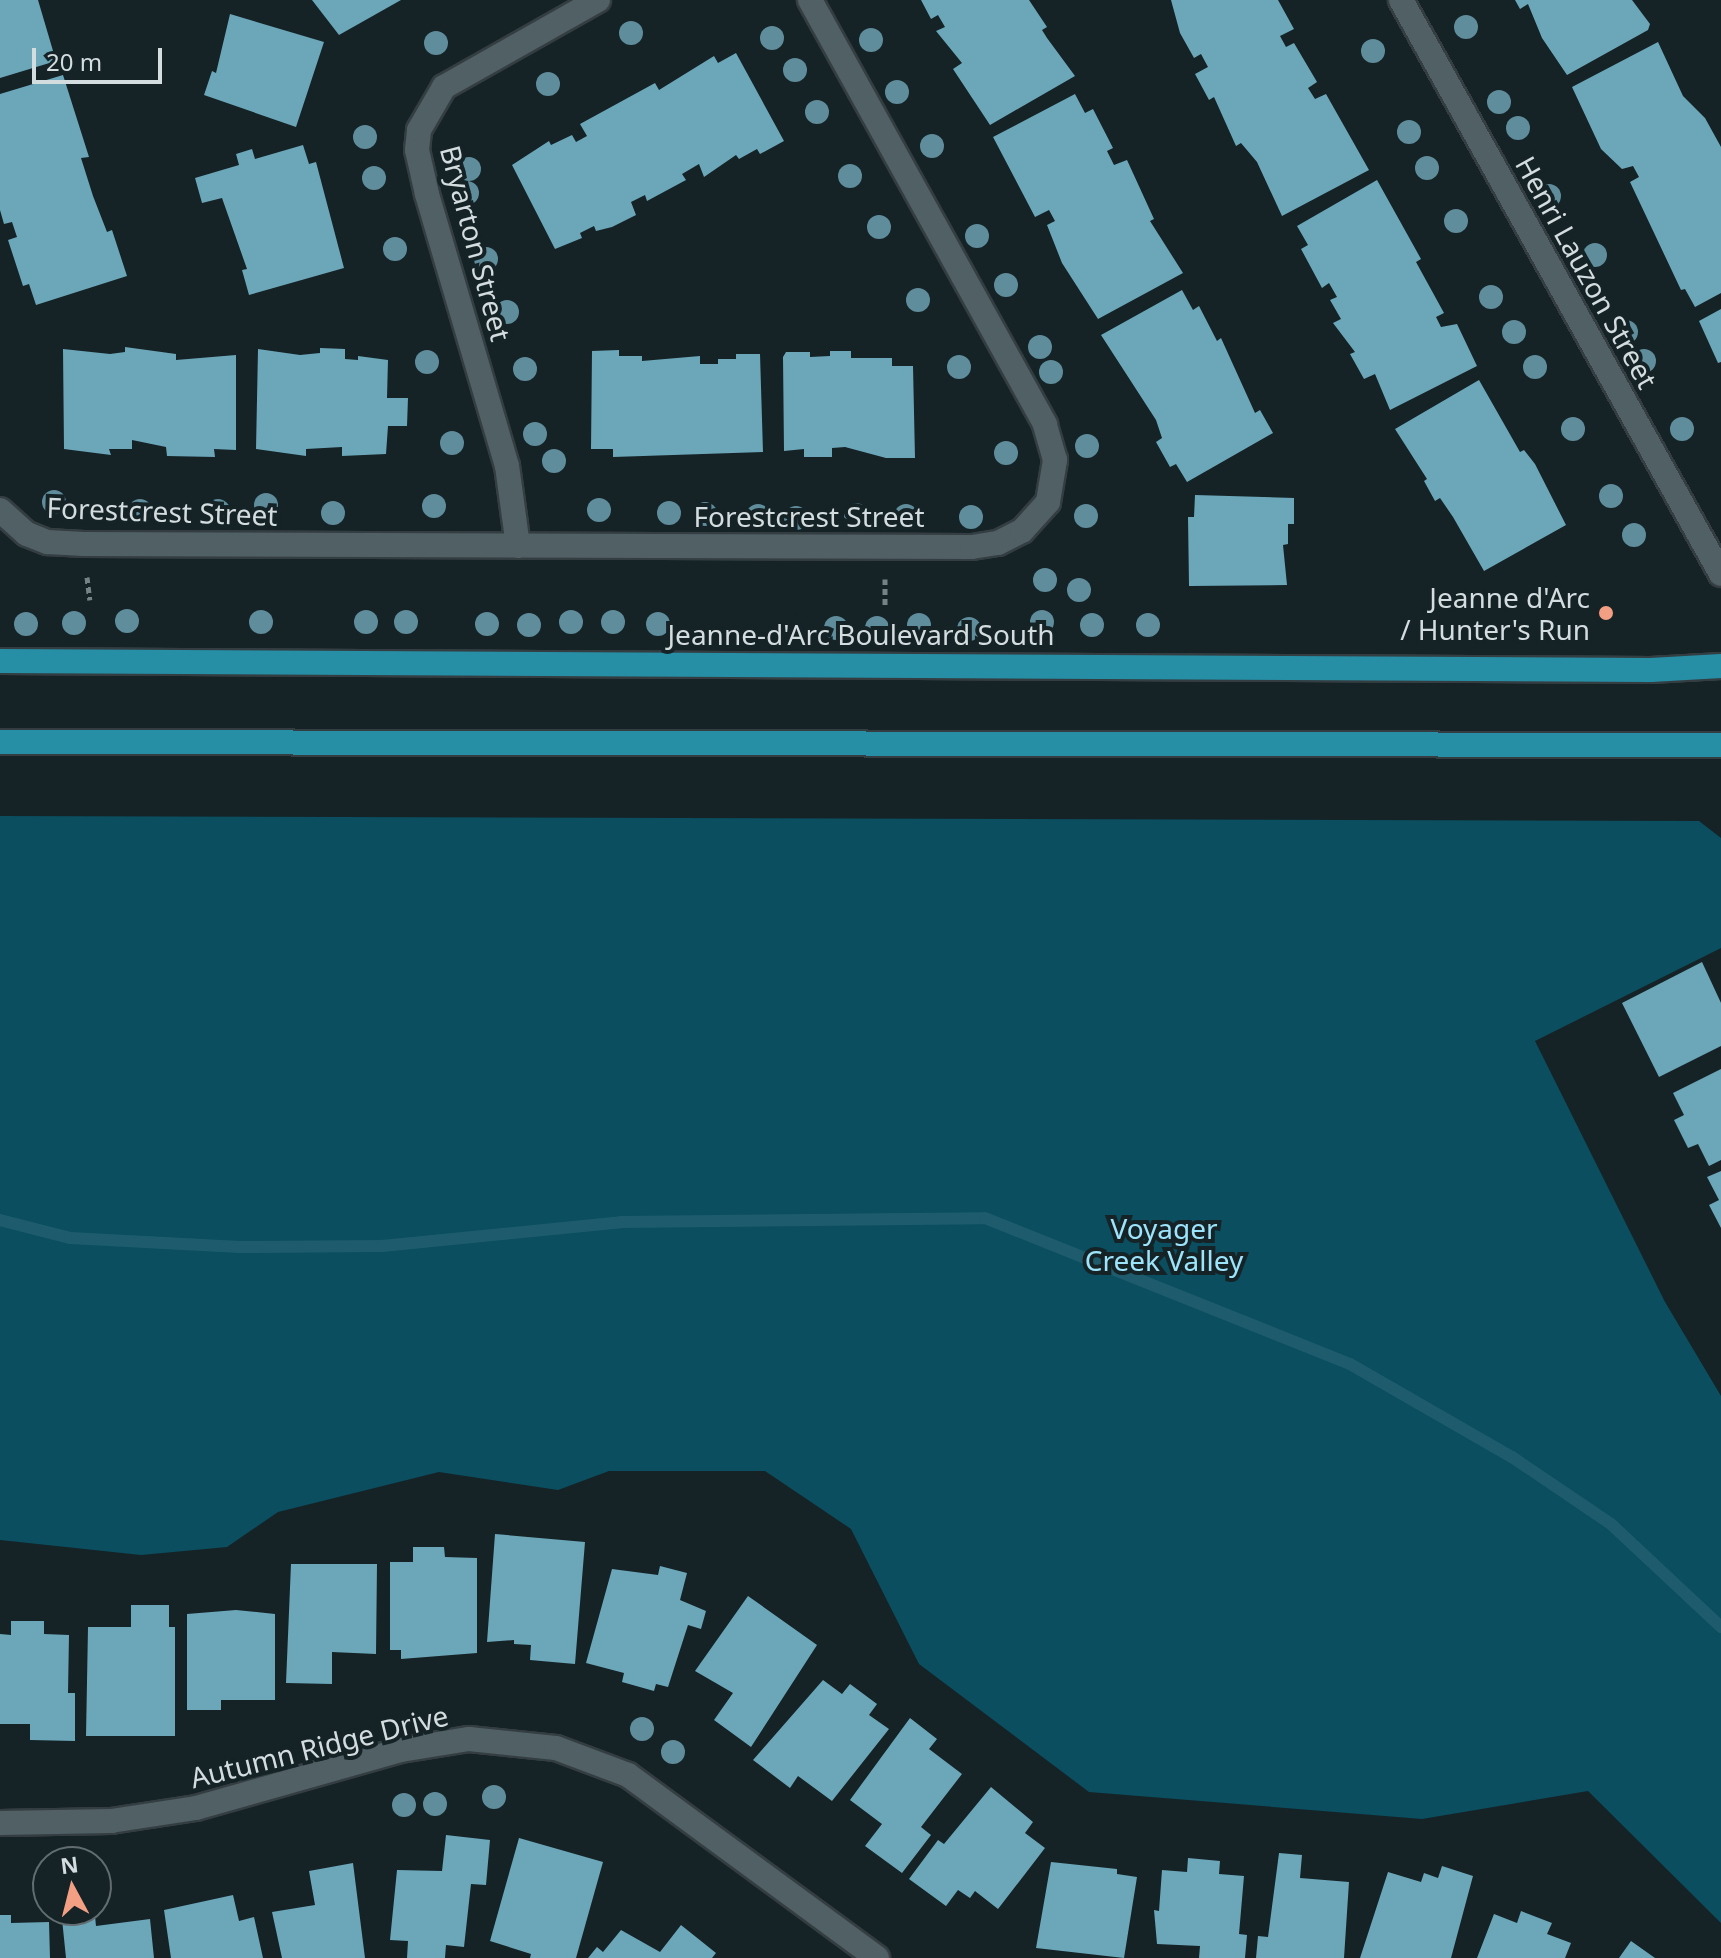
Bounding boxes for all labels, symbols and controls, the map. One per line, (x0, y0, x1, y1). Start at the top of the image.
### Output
scale bar (36, 32, 166, 82)
text: 20 m (46, 45, 102, 78)
street label: Bryarton Street (434, 142, 518, 344)
street label: Henri Lauzon Street (1509, 150, 1665, 394)
street label: Forestcrest Street (46, 490, 278, 532)
street label: Forestcrest Street (694, 499, 924, 533)
place label: Jeanne d'Arc / Hunter's Run (1400, 580, 1590, 646)
marker: Jeanne d'Arc / Hunter's Run (1597, 604, 1615, 622)
street label: Jeanne-d'Arc Boulevard South (667, 617, 1055, 651)
park label: Voyager Creek Valley (1085, 1211, 1243, 1277)
street label: Autumn Ridge Drive (186, 1698, 452, 1794)
north arrow (32, 1846, 112, 1926)
text: N (59, 1848, 80, 1880)

